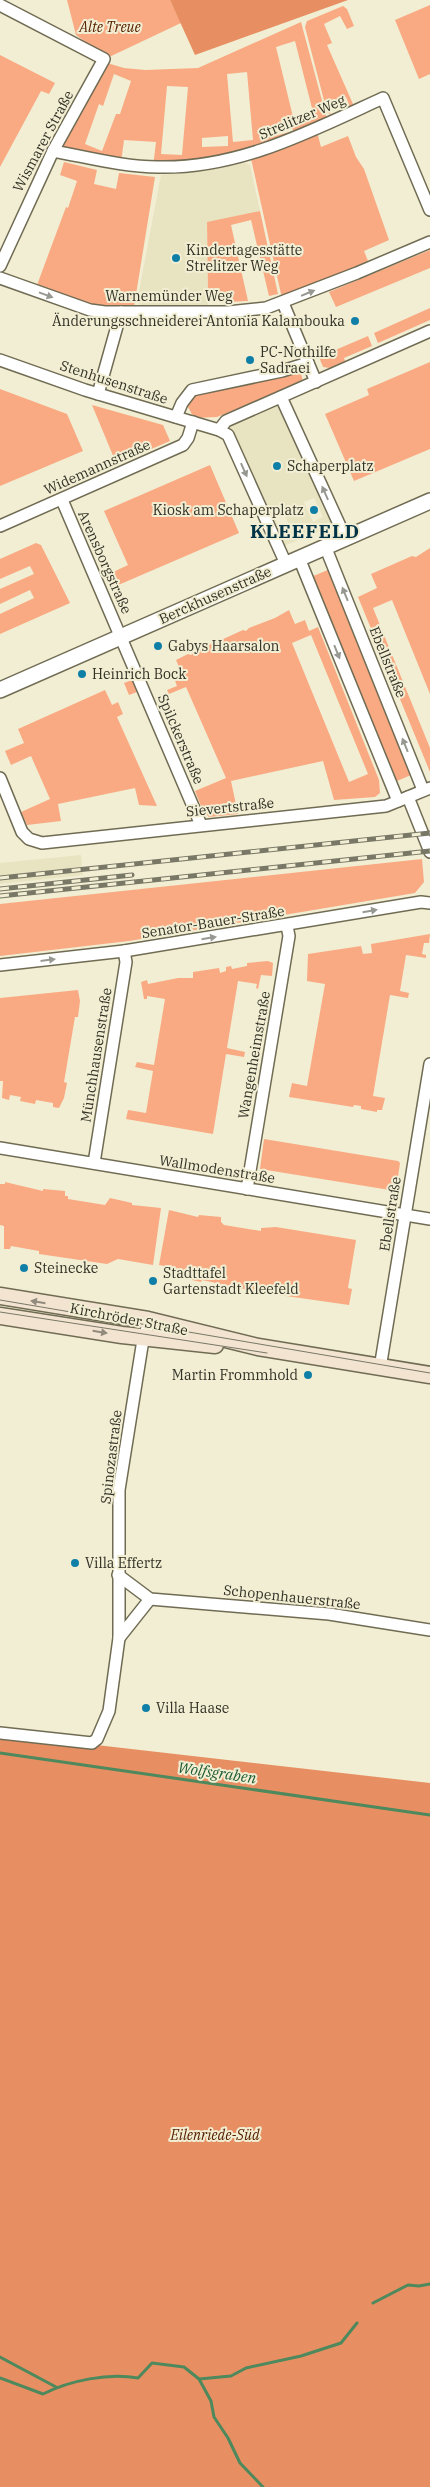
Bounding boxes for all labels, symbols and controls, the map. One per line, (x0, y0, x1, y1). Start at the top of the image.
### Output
park label: Alte Treue (78, 18, 142, 36)
street label: Wismarer Straße (9, 87, 77, 195)
street label: Strelitzer Weg (256, 91, 348, 143)
place label: Kindertagesstätte Strelitzer Weg (186, 241, 302, 275)
marker: Kindertagesstätte Strelitzer Weg (170, 252, 182, 264)
street label: Warnemünder Weg (105, 287, 233, 305)
one-way arrow (301, 289, 316, 297)
one-way arrow (39, 291, 54, 299)
place label: Änderungsschneiderei Antonia Kalambouka (52, 312, 345, 330)
marker: Änderungsschneiderei Antonia Kalambouka (349, 315, 361, 327)
place label: PC-Nothilfe Sadraei (260, 343, 336, 377)
marker: PC-Nothilfe Sadraei (244, 354, 256, 366)
street label: Stenhusenstraße (58, 356, 170, 408)
street label: Widemannstraße (41, 435, 153, 499)
place label: Schaperplatz (287, 457, 374, 475)
marker: Schaperplatz (271, 460, 283, 472)
one-way arrow (240, 463, 248, 477)
one-way arrow (320, 486, 328, 500)
place label: Kiosk am Schaperplatz (153, 501, 304, 519)
marker: Kiosk am Schaperplatz (308, 504, 320, 516)
street label: Arensborgstraße (74, 507, 136, 617)
district label: KLEEFELD (250, 519, 360, 543)
street label: Berckhusenstraße (156, 562, 274, 628)
one-way arrow (340, 587, 348, 601)
street label: Ebellstraße (366, 624, 410, 700)
place label: Gabys Haarsalon (168, 637, 280, 655)
marker: Gabys Haarsalon (152, 640, 164, 652)
one-way arrow (334, 645, 342, 659)
place label: Heinrich Bock (92, 665, 187, 683)
marker: Heinrich Bock (76, 668, 88, 680)
street label: Spilckerstraße (154, 691, 208, 787)
one-way arrow (401, 738, 409, 752)
street label: Sievertstraße (185, 793, 275, 821)
street label: Senator-Bauer-Straße (140, 902, 286, 942)
one-way arrow (362, 907, 378, 915)
one-way arrow (202, 934, 218, 942)
one-way arrow (41, 956, 57, 964)
street label: Münchhausenstraße (76, 986, 116, 1124)
street label: Wangenheimstraße (234, 990, 274, 1120)
street label: Wallmodenstraße (158, 1151, 276, 1187)
street label: Ebellstraße (375, 1175, 405, 1253)
place label: Steinecke (34, 1259, 98, 1277)
marker: Steinecke (18, 1262, 30, 1274)
place label: Stadttafel Gartenstadt Kleefeld (163, 1264, 299, 1298)
marker: Stadttafel Gartenstadt Kleefeld (147, 1275, 159, 1287)
one-way arrow (30, 1298, 46, 1306)
street label: Kirchröder Straße (69, 1299, 189, 1339)
one-way arrow (92, 1328, 108, 1336)
place label: Martin Frommhold (172, 1366, 298, 1384)
marker: Martin Frommhold (302, 1369, 314, 1381)
street label: Spinozastraße (96, 1409, 126, 1505)
place label: Villa Effertz (85, 1554, 162, 1572)
marker: Villa Effertz (69, 1557, 81, 1569)
street label: Schopenhauerstraße (222, 1581, 362, 1613)
place label: Villa Haase (156, 1699, 229, 1717)
marker: Villa Haase (140, 1702, 152, 1714)
water label: Wolfsgraben (177, 1758, 258, 1787)
park label: Eilenriede-Süd (169, 2126, 260, 2144)

